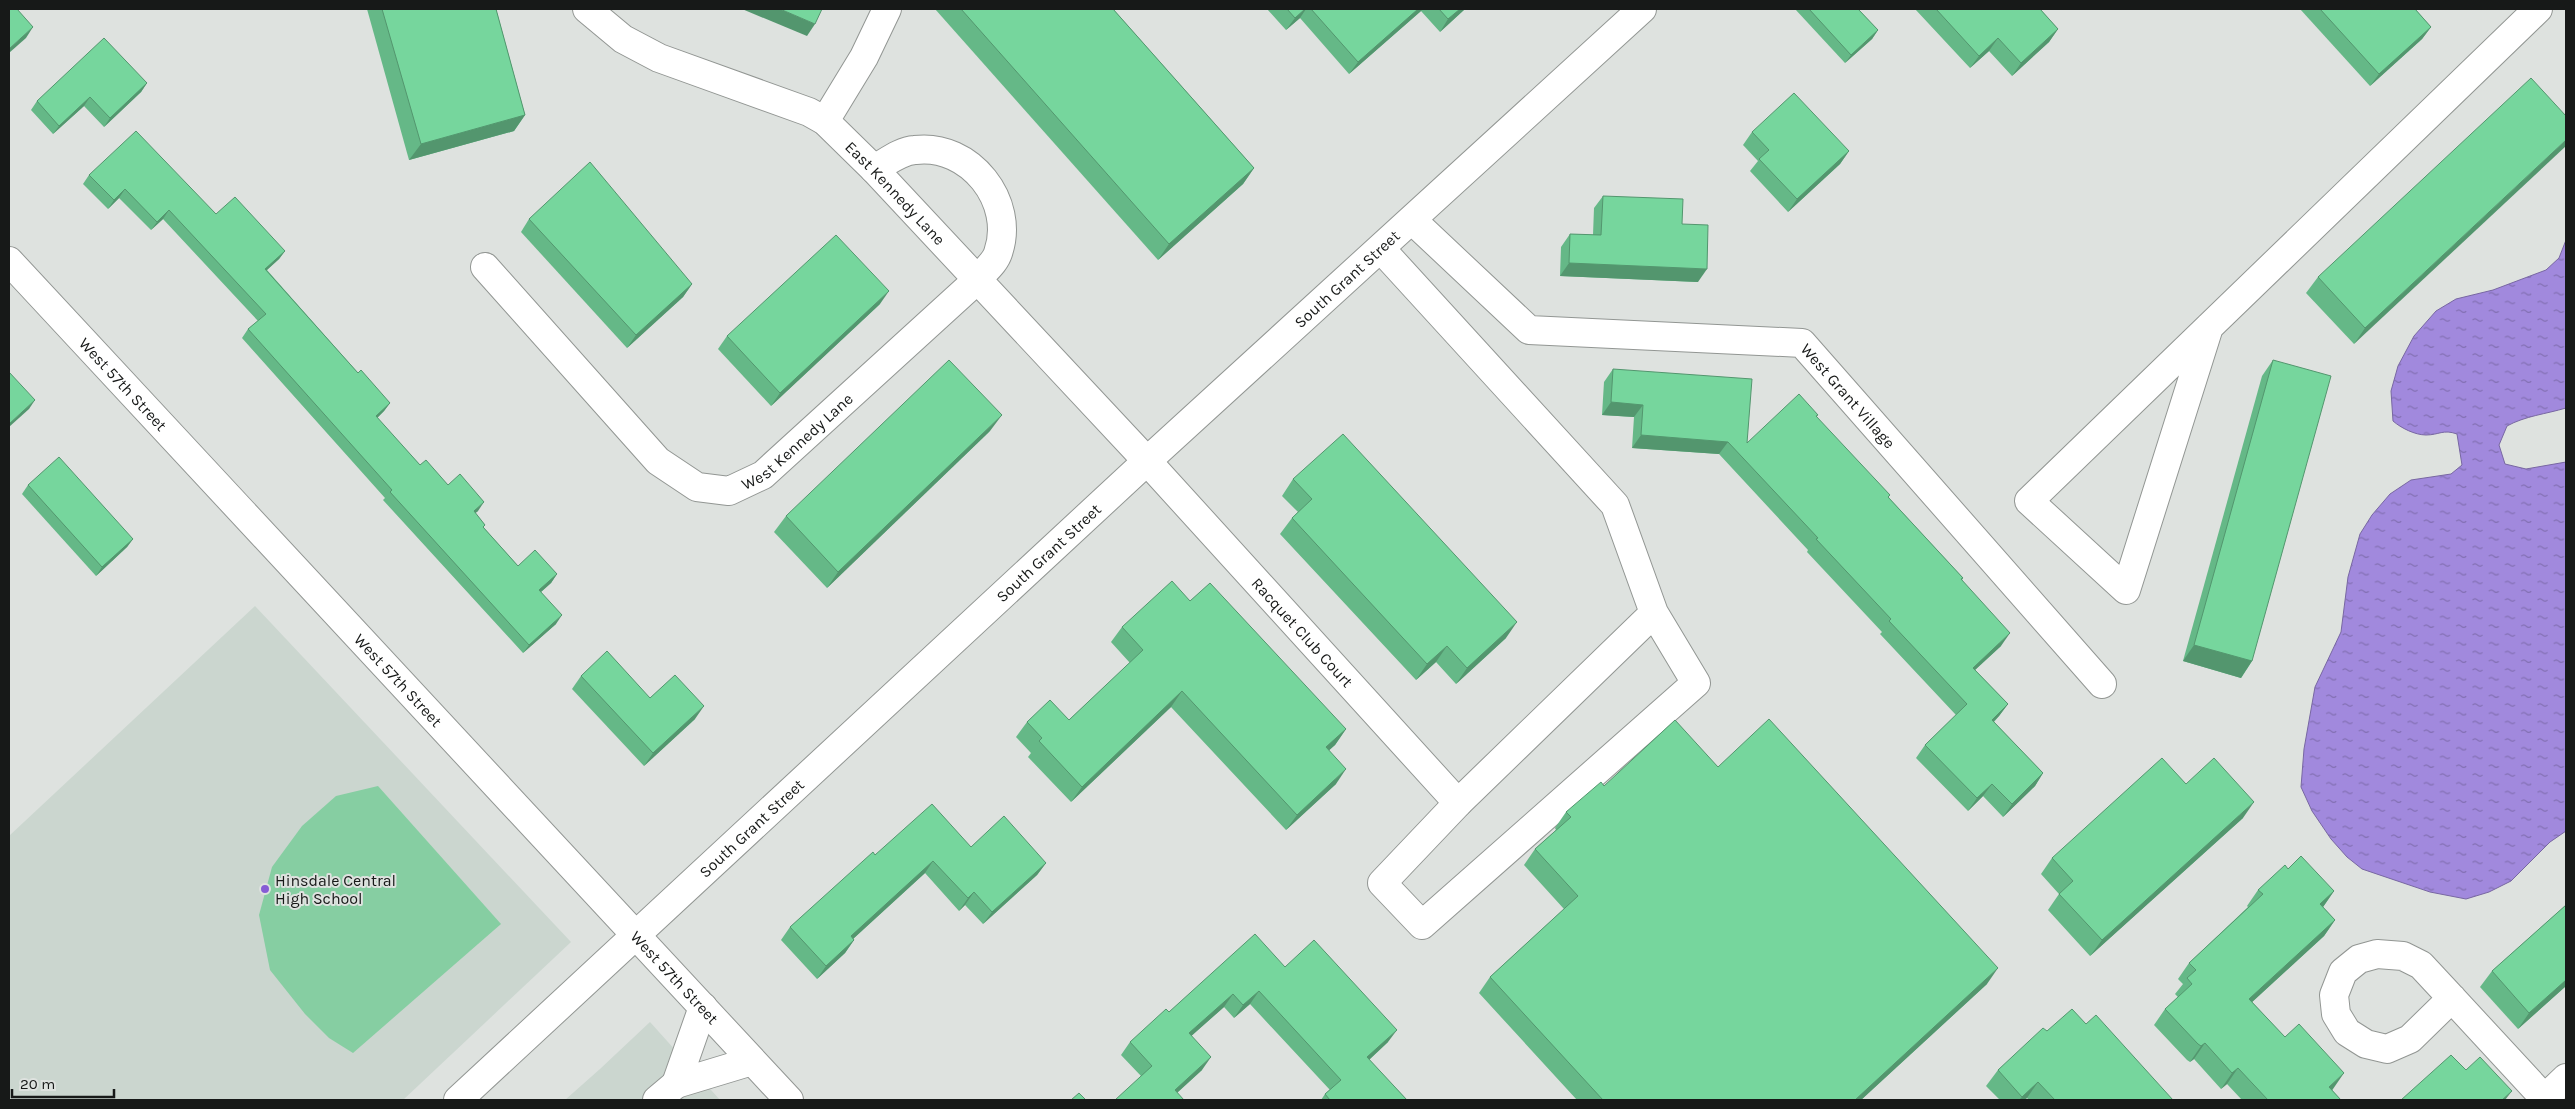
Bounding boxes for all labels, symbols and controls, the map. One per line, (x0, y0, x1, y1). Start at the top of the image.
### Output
street label: East Kennedy Lane (842, 137, 949, 249)
street label: South Grant Street (1290, 226, 1403, 332)
street label: West 57th Street (75, 334, 171, 435)
street label: West Grant Village (1797, 339, 1900, 452)
street label: West Kennedy Lane (738, 389, 856, 493)
street label: South Grant Street (992, 499, 1105, 606)
street label: Racquet Club Court (1248, 573, 1357, 691)
street label: West 57th Street (351, 629, 446, 730)
street label: South Grant Street (695, 775, 808, 881)
place label: Hinsdale Central High School (275, 871, 396, 908)
marker: Hinsdale Central High School (259, 883, 271, 895)
street label: West 57th Street (627, 927, 723, 1028)
scale bar (12, 1066, 115, 1098)
text: 20 m (20, 1075, 55, 1093)

